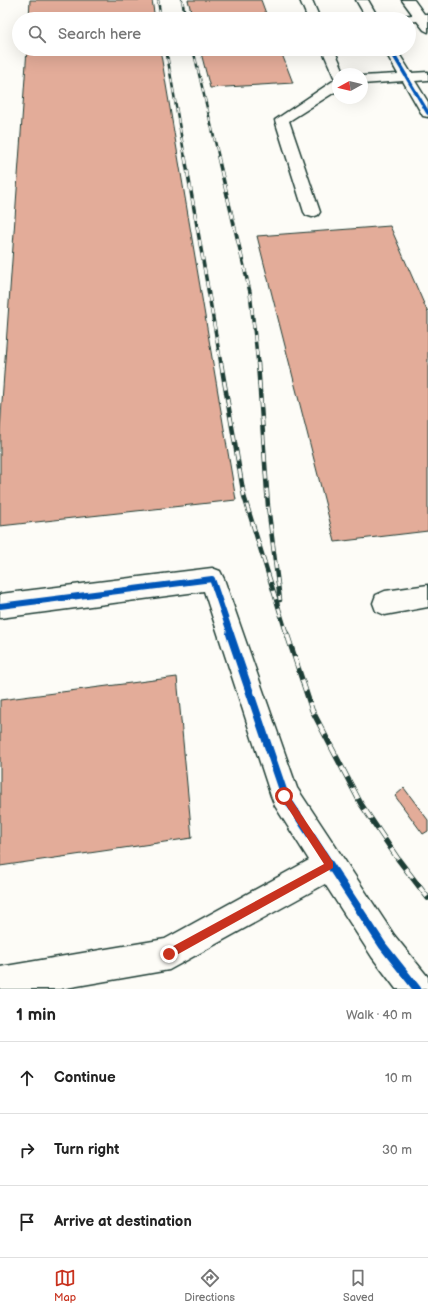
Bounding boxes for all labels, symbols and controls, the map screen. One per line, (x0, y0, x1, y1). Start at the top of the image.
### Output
search box (12, 12, 416, 56)
icon: search (26, 23, 48, 45)
text: Search here (58, 25, 141, 44)
north arrow (332, 68, 368, 104)
route start (275, 787, 293, 805)
route end (160, 945, 178, 963)
text: 1 min (16, 1005, 56, 1025)
text: Walk · 40 m (346, 1007, 412, 1023)
icon: ahead (16, 1067, 38, 1089)
text: Continue (54, 1068, 116, 1087)
text: 10 m (385, 1070, 412, 1086)
icon: right (16, 1139, 38, 1161)
text: Turn right (54, 1140, 119, 1159)
text: 30 m (382, 1142, 412, 1158)
icon: arrive (16, 1211, 38, 1233)
text: Arrive at destination (54, 1212, 192, 1231)
tab: Map (54, 1267, 76, 1304)
tab: Directions (184, 1267, 235, 1304)
tab: Saved (343, 1267, 374, 1304)

